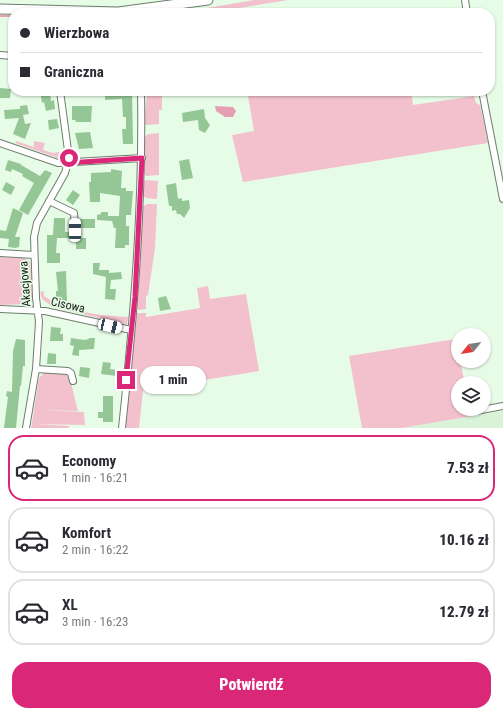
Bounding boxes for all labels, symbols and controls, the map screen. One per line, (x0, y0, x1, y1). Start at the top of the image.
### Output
text: Wierzbowa (44, 24, 109, 42)
text: Graniczna (44, 63, 104, 81)
route start (60, 149, 78, 167)
car (69, 218, 81, 242)
street label: Akacjowa (16, 260, 34, 307)
street label: Cisowa (50, 294, 87, 316)
car (97, 317, 123, 335)
north arrow (451, 328, 491, 368)
map controls (451, 328, 491, 416)
callout: 1 min (140, 366, 206, 394)
route end (117, 371, 135, 389)
text: 1 min (159, 372, 187, 387)
button: layers (451, 376, 491, 416)
icon: car (14, 450, 50, 486)
text: Economy (62, 452, 116, 470)
text: 7.53 zł (447, 459, 489, 477)
text: 1 min · 16:21 (62, 470, 128, 485)
icon: car (14, 522, 50, 558)
text: Komfort (62, 524, 111, 542)
text: 10.16 zł (439, 531, 489, 549)
text: 2 min · 16:22 (62, 542, 128, 557)
icon: car (14, 594, 50, 630)
text: XL (62, 596, 78, 614)
text: 12.79 zł (439, 603, 489, 621)
text: 3 min · 16:23 (62, 614, 128, 629)
button: Potwierdź (12, 662, 491, 708)

